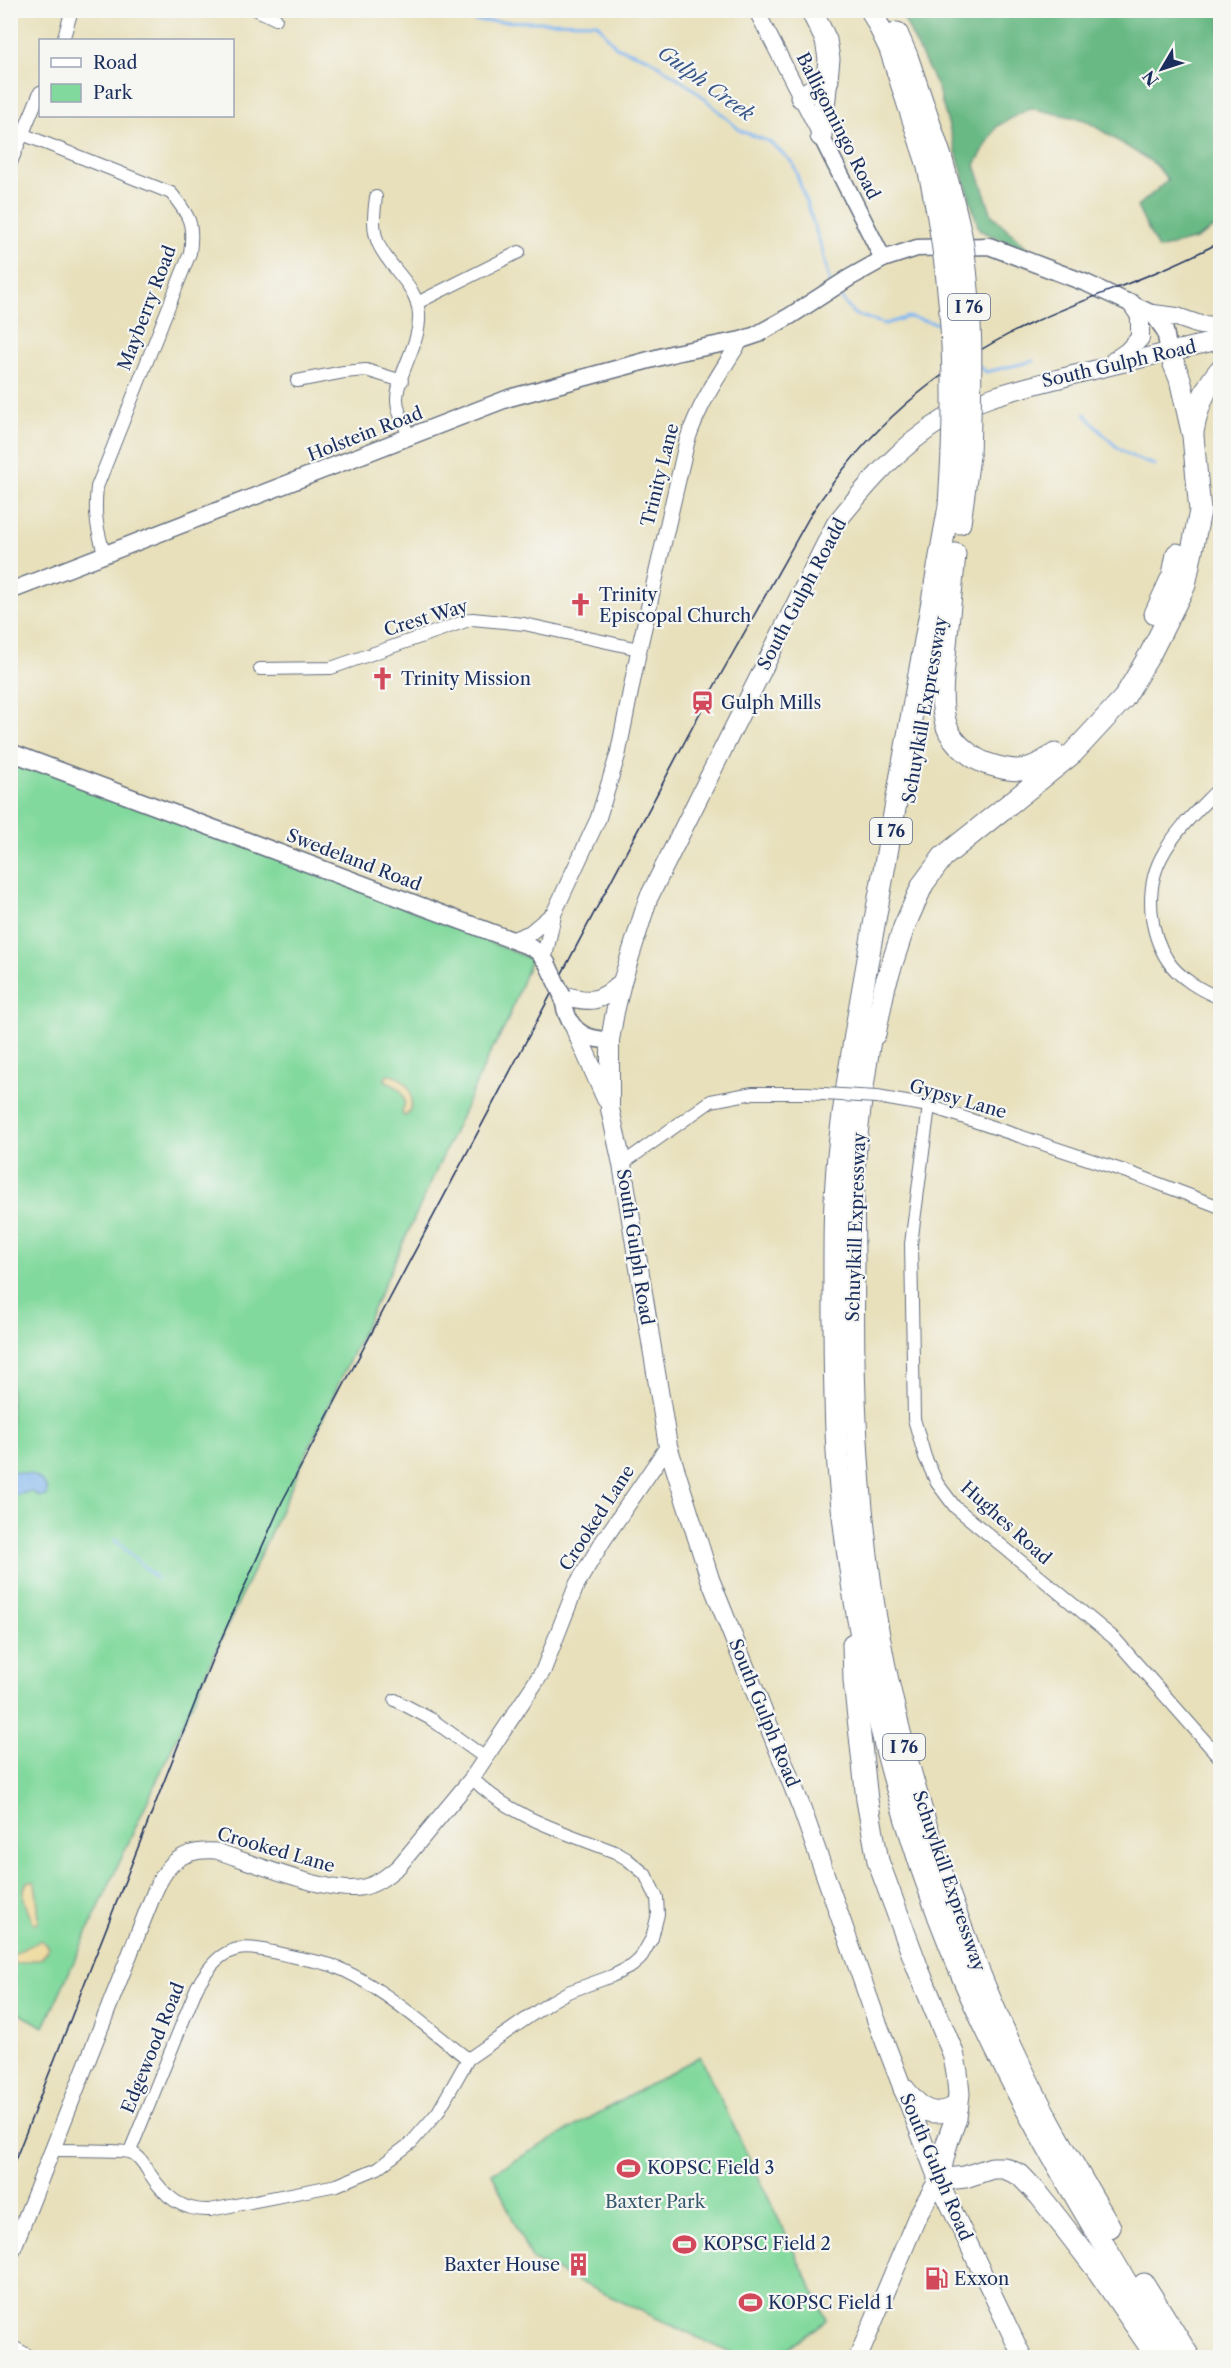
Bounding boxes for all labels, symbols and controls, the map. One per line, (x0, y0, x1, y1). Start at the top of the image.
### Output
legend (39, 39, 234, 117)
north arrow (1132, 39, 1192, 99)
water label: Gulph Creek (653, 40, 759, 126)
street label: Balligomingo Road (791, 49, 885, 203)
text: Road (93, 52, 138, 74)
text: N (1138, 67, 1162, 90)
text: Park (93, 82, 134, 104)
street label: Mayberry Road (113, 242, 181, 374)
road number: I 76 (948, 294, 990, 320)
street label: South Gulph Road (1040, 336, 1198, 392)
street label: Holstein Road (304, 402, 426, 466)
street label: Trinity Lane (637, 421, 683, 529)
street label: South Gulph Roadd (753, 514, 851, 674)
place label: Trinity Episcopal Church (599, 584, 751, 627)
church icon: Trinity Episcopal Church (568, 592, 594, 618)
street label: Crest Way (381, 595, 472, 641)
street label: Schuylkill Expressway (898, 614, 952, 805)
church icon: Trinity Mission (370, 666, 396, 692)
place label: Trinity Mission (401, 668, 531, 690)
station icon: Gulph Mills (690, 690, 716, 716)
place label: Gulph Mills (721, 692, 821, 714)
road number: I 76 (870, 818, 912, 844)
street label: Swedeland Road (284, 824, 425, 896)
street label: Gypsy Lane (907, 1075, 1009, 1123)
street label: Schuylkill Expressway (842, 1131, 870, 1322)
street label: South Gulph Road (612, 1167, 658, 1327)
street label: Crooked Lane (555, 1461, 639, 1575)
street label: Hughes Road (956, 1477, 1056, 1569)
street label: South Gulph Road (724, 1636, 804, 1790)
road number: I 76 (883, 1734, 925, 1760)
street label: Schuylkill Expressway (908, 1788, 991, 1975)
street label: Crooked Lane (215, 1823, 337, 1877)
street label: Edgewood Road (117, 1979, 189, 2117)
street label: South Gulph Road (895, 2090, 977, 2244)
sports icon: KOPSC Field 3 (616, 2155, 642, 2181)
place label: KOPSC Field 3 (647, 2157, 774, 2179)
park label: Baxter Park (605, 2191, 707, 2213)
sports icon: KOPSC Field 2 (672, 2231, 698, 2257)
place label: KOPSC Field 2 (703, 2233, 831, 2255)
building icon: Baxter House (565, 2252, 591, 2278)
place label: Baxter House (444, 2254, 560, 2276)
fuel station icon: Exxon (923, 2266, 949, 2292)
place label: Exxon (954, 2268, 1009, 2290)
sports icon: KOPSC Field 1 (737, 2290, 763, 2316)
place label: KOPSC Field 1 (768, 2292, 893, 2314)

